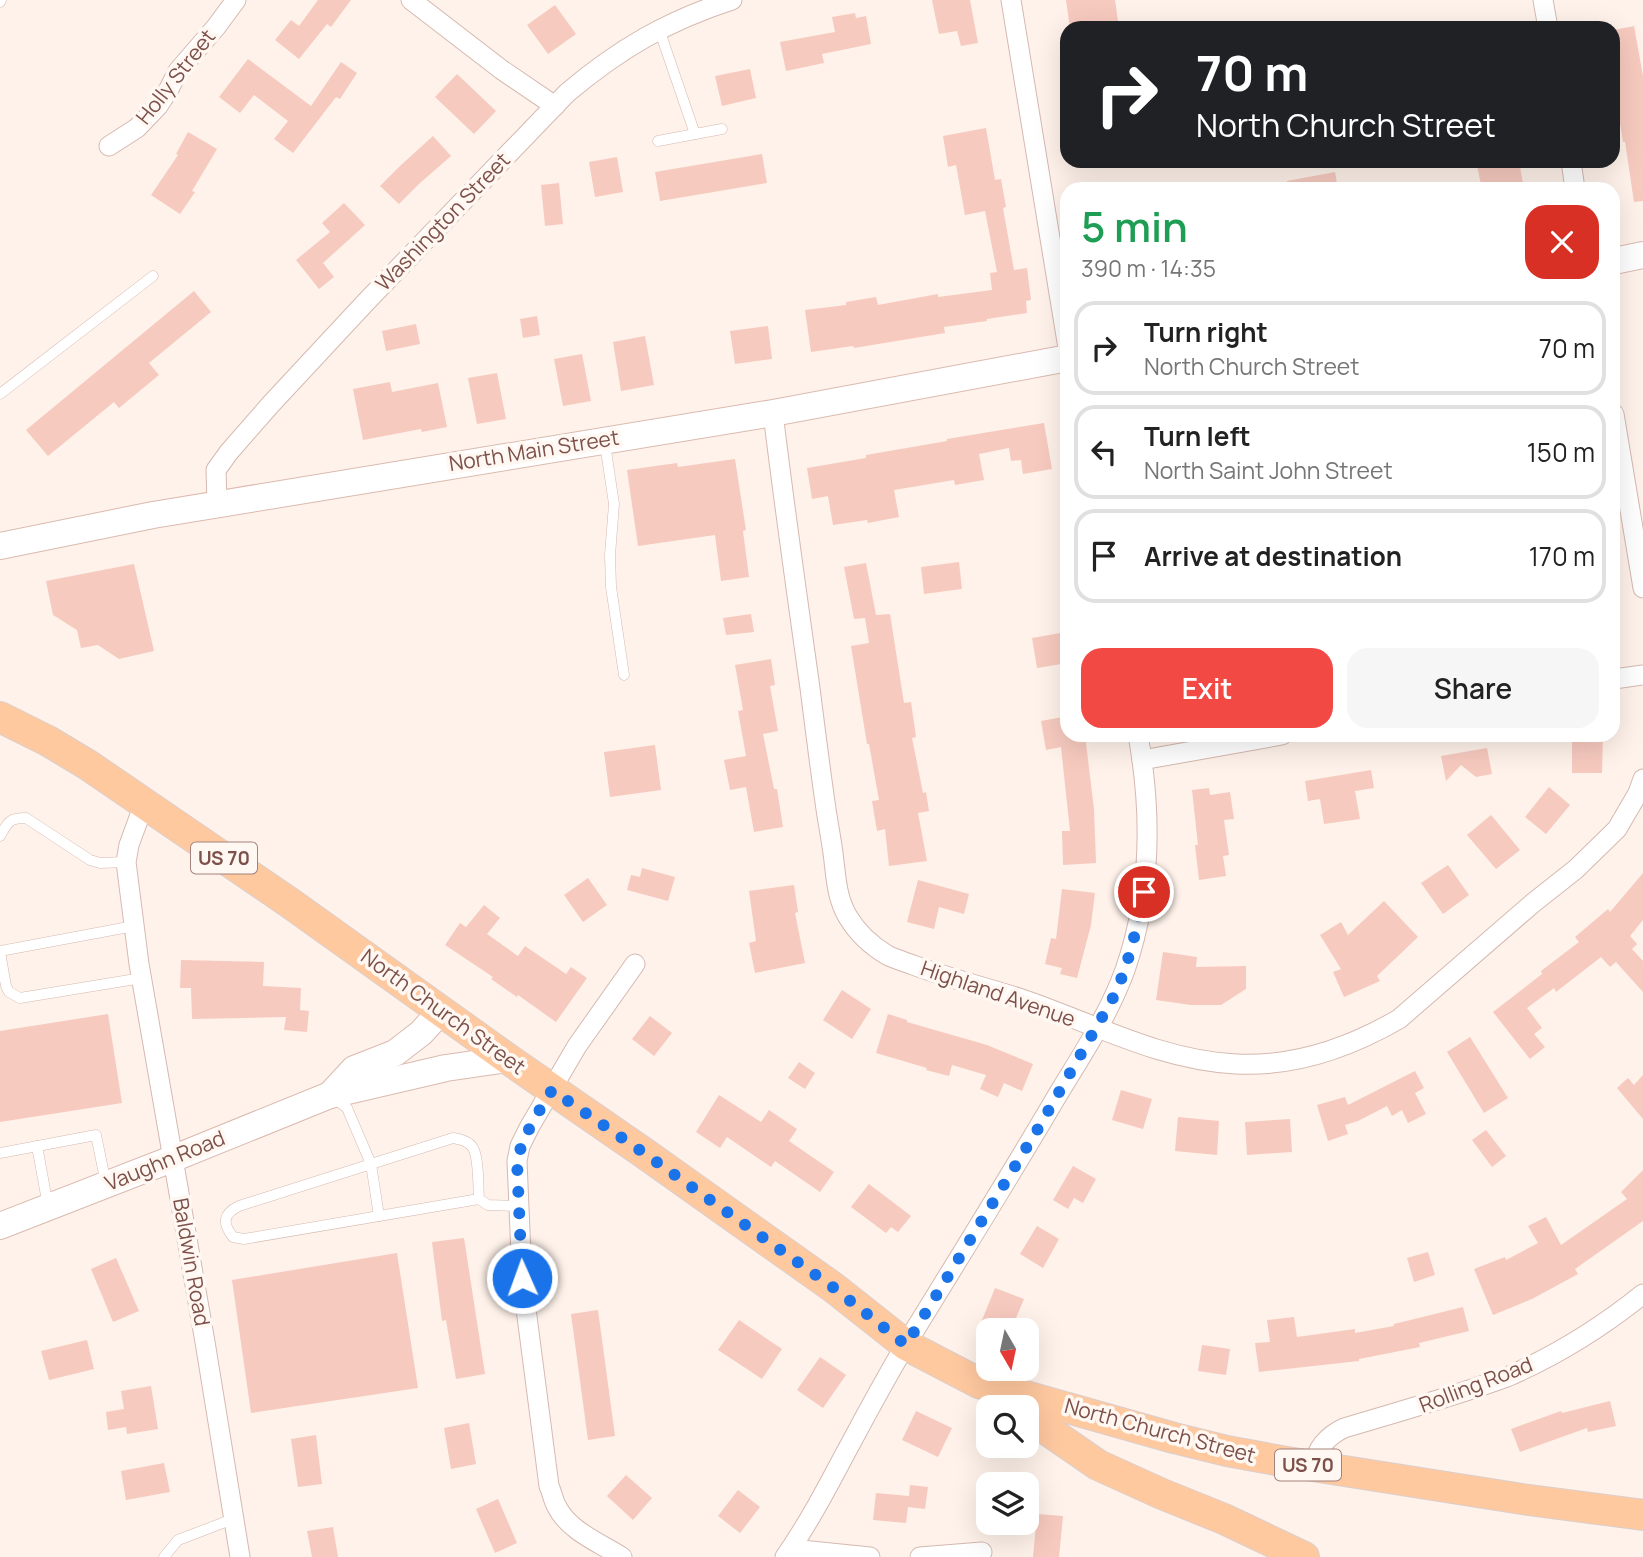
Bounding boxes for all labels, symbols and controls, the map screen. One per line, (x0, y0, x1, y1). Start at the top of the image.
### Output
street label: Holly Street (129, 23, 221, 130)
text: 70 m (1196, 39, 1308, 106)
icon: right (1081, 49, 1172, 140)
text: North Church Street (1196, 103, 1496, 147)
street label: Washington Street (369, 146, 516, 297)
text: 5 min (1081, 197, 1188, 255)
button: close (1525, 205, 1599, 279)
text: 390 m · 14:35 (1081, 252, 1216, 284)
text: Turn right (1144, 314, 1268, 350)
icon: right (1085, 329, 1123, 367)
text: 70 m (1539, 330, 1595, 366)
text: North Church Street (1144, 350, 1360, 382)
text: Turn left (1144, 418, 1251, 454)
street label: North Main Street (447, 423, 621, 477)
icon: left (1085, 433, 1123, 471)
text: 150 m (1527, 434, 1595, 470)
text: North Saint John Street (1144, 454, 1393, 486)
icon: arrive (1085, 537, 1123, 575)
text: Arrive at destination (1144, 538, 1402, 574)
text: 170 m (1529, 538, 1595, 574)
button: Exit (1081, 648, 1333, 728)
button: Share (1347, 648, 1599, 728)
road number: US 70 (191, 842, 257, 874)
pin (1114, 862, 1174, 922)
icon: arrive (1125, 873, 1163, 911)
street label: North Church Street (356, 942, 531, 1080)
street label: Highland Avenue (917, 953, 1079, 1033)
street label: Vaughn Road (100, 1123, 229, 1197)
street label: Baldwin Road (167, 1196, 217, 1328)
position arrow (485, 1241, 559, 1315)
north arrow (976, 1318, 1040, 1381)
map controls (976, 1318, 1039, 1535)
street label: Rolling Road (1415, 1350, 1536, 1419)
street label: North Church Street (1062, 1391, 1259, 1469)
button: search (976, 1395, 1039, 1458)
road number: US 70 (1275, 1450, 1341, 1480)
button: layers (976, 1472, 1039, 1535)

